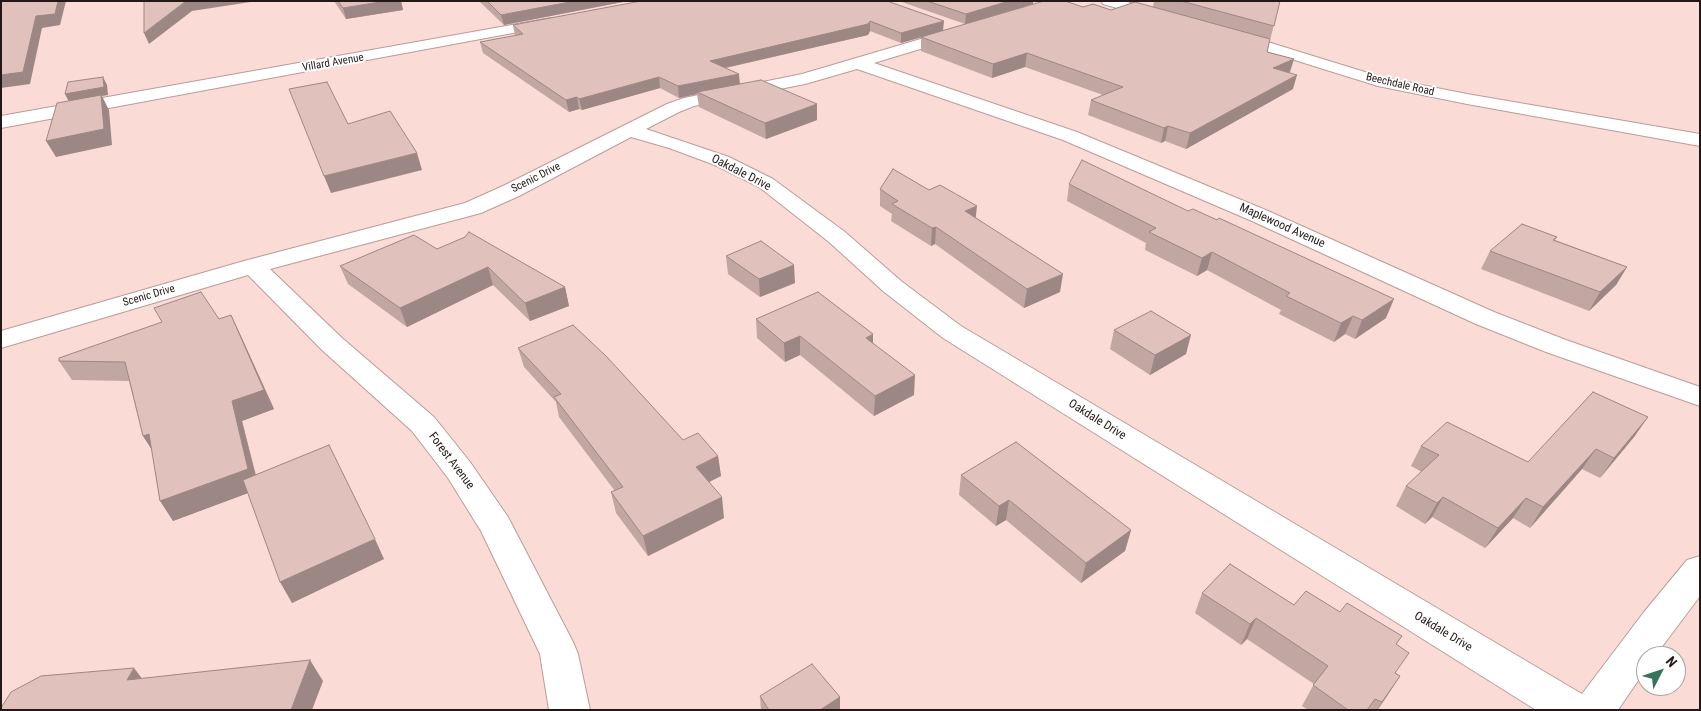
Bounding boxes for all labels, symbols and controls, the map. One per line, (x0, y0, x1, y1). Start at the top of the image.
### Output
street label: Villard Avenue (301, 51, 365, 75)
street label: Beechdale Road (1365, 71, 1435, 99)
street label: Oakdale Drive (709, 152, 773, 194)
street label: Scenic Drive (509, 160, 563, 196)
street label: Maplewood Avenue (1237, 201, 1327, 251)
street label: Scenic Drive (122, 282, 176, 310)
street label: Oakdale Drive (1066, 397, 1128, 443)
street label: Forest Avenue (425, 430, 477, 492)
street label: Oakdale Drive (1411, 609, 1475, 655)
north arrow (1636, 646, 1686, 696)
text: N (1663, 653, 1680, 670)

